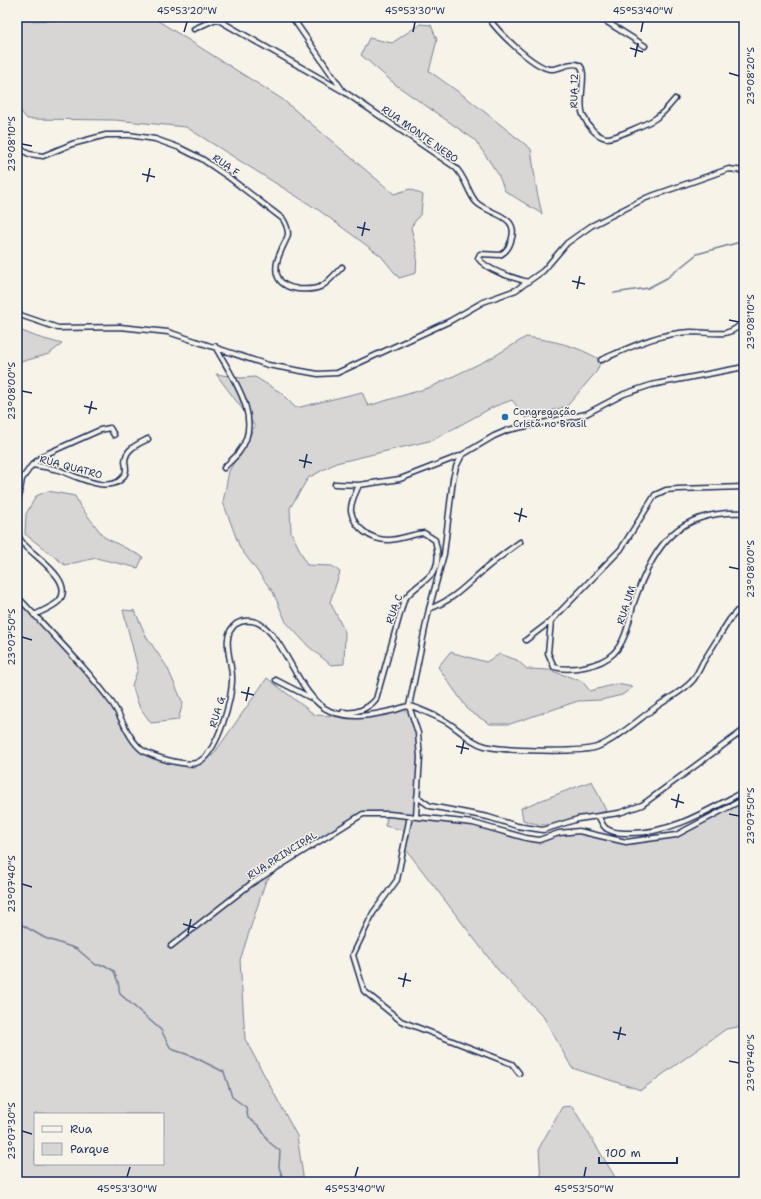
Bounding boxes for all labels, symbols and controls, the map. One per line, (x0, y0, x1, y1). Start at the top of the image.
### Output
text: 45°53'20"W (157, 4, 218, 17)
text: 45°53'30"W (385, 4, 446, 17)
text: 45°53'40"W (613, 4, 674, 17)
text: 23°08'20"S (744, 47, 757, 105)
street label: RUA 12 (567, 73, 581, 109)
street label: RUA MONTE NEBO (379, 103, 461, 165)
text: 23°08'10"S (5, 116, 18, 172)
street label: RUA F (210, 151, 242, 179)
text: 23°08'10"S (744, 294, 757, 350)
text: 23°08'00"S (5, 361, 18, 420)
place label: Congregação Cristã no Brasil (513, 405, 586, 430)
marker: Congregação Cristã no Brasil (500, 412, 510, 422)
street label: RUA QUATRO (38, 452, 104, 482)
text: 23°08'00"S (744, 539, 757, 598)
street label: RUA UM (614, 583, 639, 626)
street label: RUA C (383, 592, 405, 626)
text: 23°07'50"S (5, 608, 18, 666)
street label: RUA G (206, 694, 228, 729)
text: 23°07'50"S (744, 787, 757, 845)
street label: RUA PRINCIPAL (245, 828, 320, 882)
text: 23°07'40"S (5, 855, 18, 913)
text: 23°07'40"S (744, 1034, 757, 1092)
text: 23°07'30"S (5, 1102, 18, 1160)
legend (34, 1113, 164, 1165)
text: Rua (70, 1121, 93, 1137)
scale bar (599, 1139, 677, 1165)
text: Parque (70, 1141, 109, 1157)
text: 100 m (605, 1145, 641, 1161)
text: 45°53'30"W (97, 1182, 158, 1195)
text: 45°53'40"W (325, 1182, 386, 1195)
text: 45°53'50"W (554, 1182, 614, 1195)

